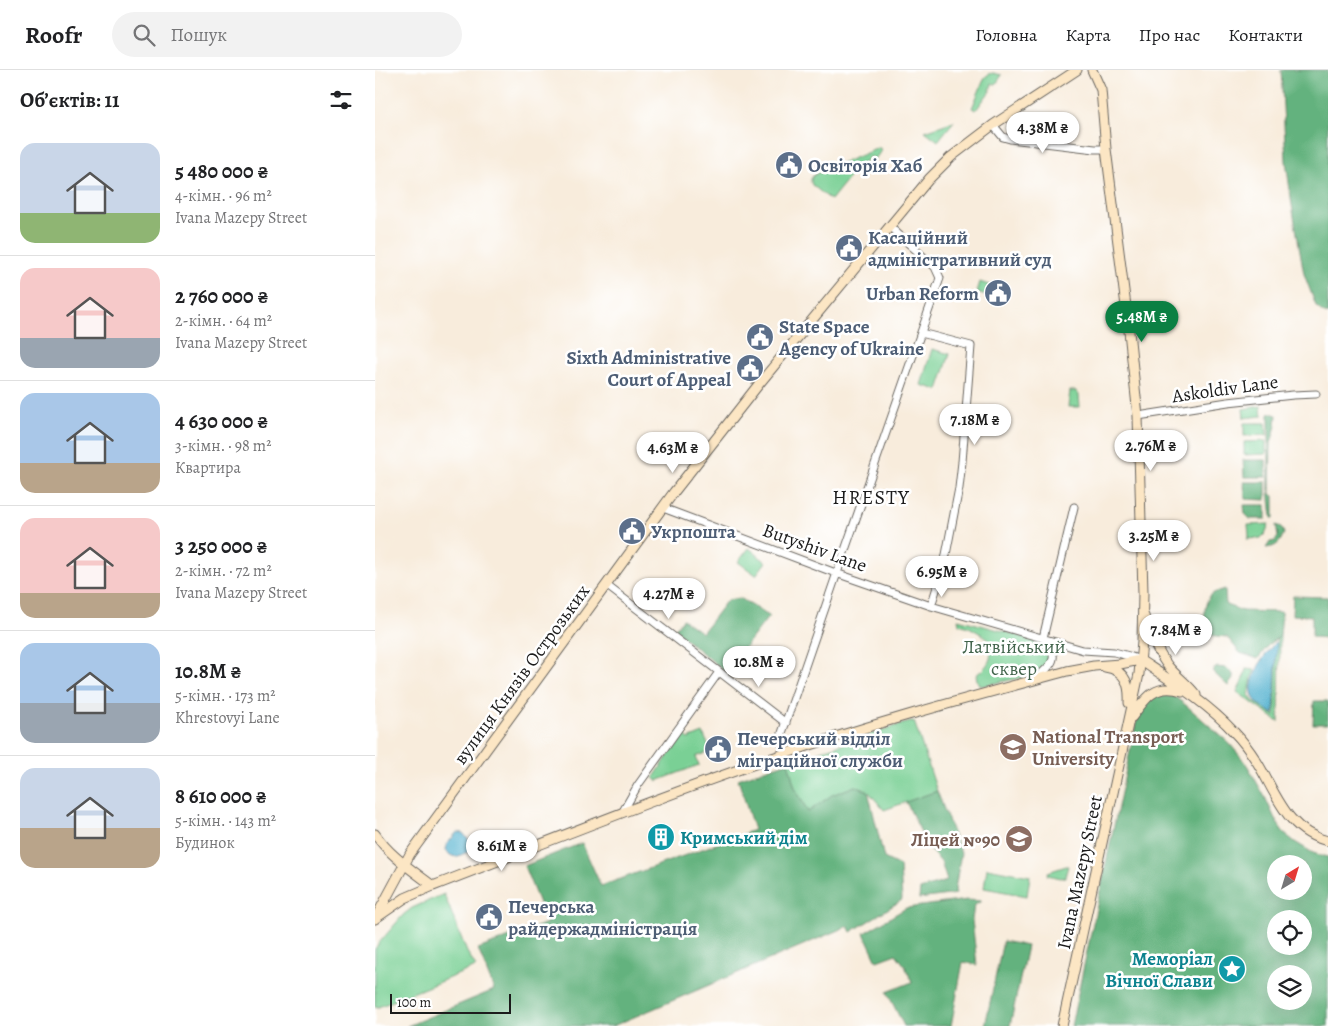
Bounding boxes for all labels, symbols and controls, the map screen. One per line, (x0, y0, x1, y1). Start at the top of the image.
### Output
search box (112, 12, 462, 57)
text: Roofr (25, 19, 82, 51)
icon: search (130, 21, 158, 49)
text: Пошук (170, 22, 227, 48)
text: Головна (975, 23, 1037, 47)
text: Карта (1065, 23, 1111, 47)
text: Про нас (1139, 23, 1200, 47)
text: Контакти (1228, 23, 1303, 47)
text: Об’єктів: 11 (20, 86, 120, 114)
icon: filters (327, 86, 355, 114)
pin: 4.38M ₴ (997, 112, 1089, 154)
text: 4.38M ₴ (1017, 117, 1069, 139)
public building icon: Освіторія Хаб (774, 150, 804, 180)
place label: Освіторія Хаб (808, 153, 923, 179)
text: 5 480 000 ₴ (175, 157, 268, 185)
icon: home (60, 163, 120, 223)
text: 4-кімн. · 96 m² (175, 185, 272, 207)
text: Ivana Mazepy Street (175, 207, 307, 229)
place label: Касаційний адміністративний суд (868, 225, 1052, 273)
public building icon: Касаційний адміністративний суд (834, 233, 864, 263)
public building icon: Urban Reform (983, 278, 1013, 308)
place label: Urban Reform (866, 281, 979, 307)
text: 2 760 000 ₴ (175, 282, 268, 310)
icon: home (60, 288, 120, 348)
pin: 5.48M ₴ (1096, 300, 1188, 343)
text: 5.48M ₴ (1116, 306, 1168, 328)
text: 2-кімн. · 64 m² (175, 310, 272, 332)
place label: State Space Agency of Ukraine (778, 314, 924, 362)
public building icon: State Space Agency of Ukraine (745, 322, 775, 352)
text: Ivana Mazepy Street (175, 332, 307, 354)
place label: Sixth Administrative Court of Appeal (567, 345, 731, 393)
public building icon: Sixth Administrative Court of Appeal (735, 353, 765, 383)
street label: Askoldiv Lane (1169, 369, 1280, 409)
pin: 7.18M ₴ (929, 404, 1021, 446)
text: 4 630 000 ₴ (175, 407, 268, 435)
text: 7.18M ₴ (950, 409, 1000, 431)
icon: home (60, 413, 120, 473)
pin: 2.76M ₴ (1105, 430, 1197, 472)
pin: 4.63M ₴ (627, 432, 719, 474)
text: 3-кімн. · 98 m² (175, 435, 271, 457)
text: 2.76M ₴ (1125, 435, 1177, 457)
text: 4.63M ₴ (647, 437, 699, 459)
text: Квартира (175, 457, 241, 479)
district label: HRESTY (832, 484, 910, 511)
public building icon: Укрпошта (617, 516, 647, 546)
street label: Butyshiv Lane (759, 517, 870, 579)
place label: Укрпошта (651, 519, 737, 545)
pin: 3.25M ₴ (1108, 520, 1200, 562)
text: 3.25M ₴ (1129, 525, 1179, 547)
text: 3 250 000 ₴ (175, 532, 268, 560)
icon: home (60, 538, 120, 598)
pin: 6.95M ₴ (896, 556, 988, 598)
text: 2-кімн. · 72 m² (175, 560, 272, 582)
text: 6.95M ₴ (917, 561, 967, 583)
pin: 4.27M ₴ (623, 578, 715, 620)
street label: вулиця Князів Острозьких (448, 579, 596, 770)
text: Ivana Mazepy Street (175, 582, 307, 604)
text: 4.27M ₴ (643, 583, 695, 605)
pin: 7.84M ₴ (1130, 614, 1222, 656)
text: 7.84M ₴ (1150, 619, 1202, 641)
park label: Латвійський сквер (962, 634, 1066, 682)
pin: 10.8M ₴ (713, 646, 805, 688)
text: 10.8M ₴ (734, 651, 784, 673)
text: 10.8M ₴ (175, 657, 242, 685)
icon: home (60, 663, 120, 723)
text: 5-кімн. · 173 m² (175, 685, 275, 707)
text: Khrestovyi Lane (175, 707, 280, 729)
place label: National Transport University (1032, 724, 1185, 772)
place label: Печерський відділ міграційної служби (737, 726, 903, 774)
school or university icon: National Transport University (998, 732, 1028, 762)
public building icon: Печерський відділ міграційної служби (703, 734, 733, 764)
text: 8 610 000 ₴ (175, 782, 267, 810)
icon: home (60, 788, 120, 848)
street label: Ivana Mazepy Street (1051, 793, 1109, 952)
text: 5-кімн. · 143 m² (175, 810, 276, 832)
building icon: Кримський дім (646, 822, 676, 852)
school or university icon: Ліцей №90 (1004, 824, 1034, 854)
place label: Кримський дім (680, 825, 808, 851)
place label: Ліцей №90 (911, 827, 1000, 853)
pin: 8.61M ₴ (456, 830, 548, 872)
text: Будинок (175, 832, 235, 854)
text: 8.61M ₴ (477, 835, 527, 857)
north arrow (1267, 855, 1313, 900)
map controls (1267, 855, 1312, 1010)
place label: Печерська райдержадміністрація (508, 894, 697, 942)
public building icon: Печерська райдержадміністрація (474, 902, 504, 932)
button: locate (1267, 910, 1312, 955)
place label: Меморіал Вічної Слави (1105, 946, 1213, 994)
place icon: Меморіал Вічної Слави (1217, 954, 1247, 984)
button: layers (1267, 965, 1312, 1010)
scale bar (390, 991, 511, 1014)
text: 100 m (397, 993, 431, 1012)

